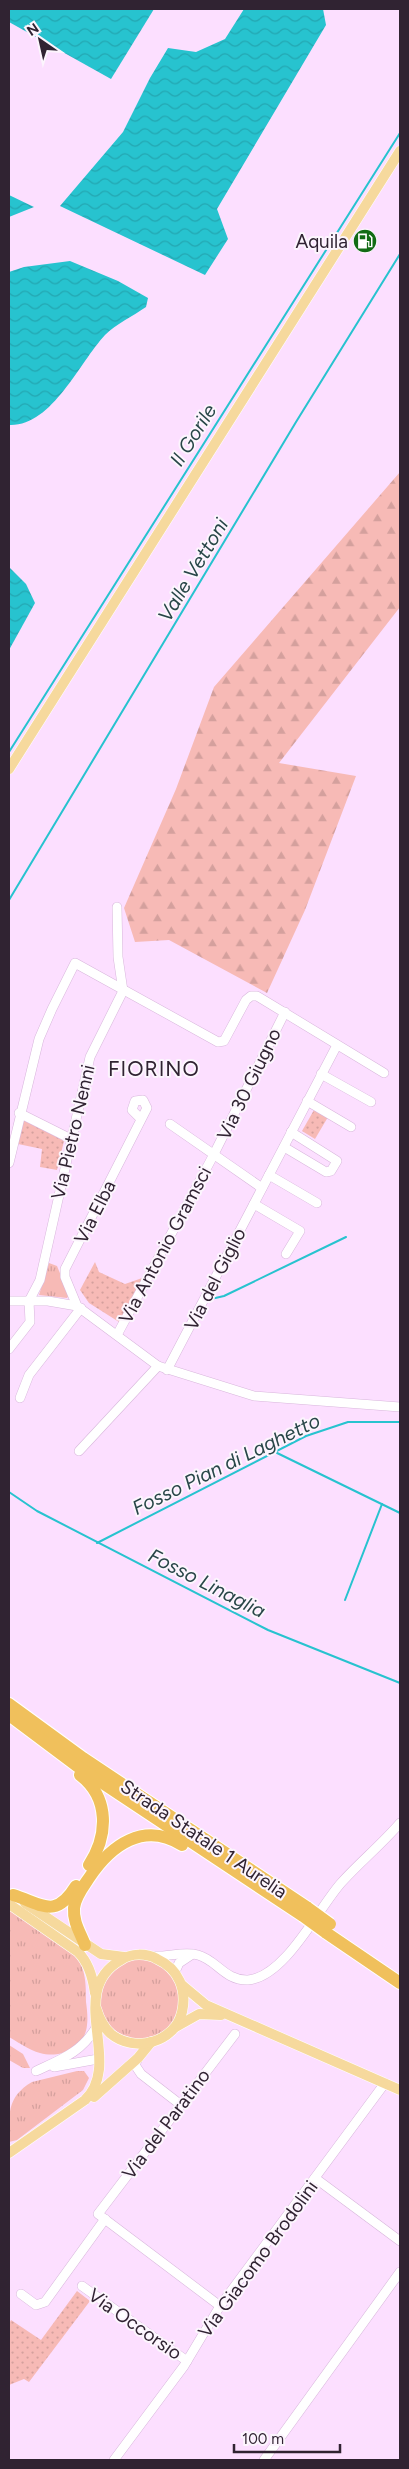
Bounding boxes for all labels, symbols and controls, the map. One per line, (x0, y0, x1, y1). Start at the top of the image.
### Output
north arrow (15, 15, 65, 65)
text: N (24, 20, 42, 40)
fuel station icon: Aquila (352, 228, 378, 254)
place label: Aquila (295, 230, 348, 253)
water label: Il Gorile (165, 400, 221, 470)
water label: Valle Vettoni (153, 514, 233, 626)
street label: Via 30 Giugno (212, 1024, 286, 1144)
district label: FIORINO (108, 1056, 200, 1081)
street label: Via Pietro Nenni (46, 1062, 100, 1202)
street label: Via Antonio Gramsci (114, 1163, 216, 1327)
street label: Via Elba (69, 1176, 121, 1248)
street label: Via del Giglio (179, 1224, 251, 1334)
water label: Fosso Pian di Laghetto (128, 1408, 324, 1520)
water label: Fosso Linaglia (144, 1543, 270, 1623)
street label: Strada Statale 1 Aurelia (116, 1775, 292, 1903)
street label: Via del Paratino (117, 2064, 215, 2184)
street label: Via Giacomo Brodolini (193, 2176, 323, 2342)
street label: Via Occorsio (84, 2283, 186, 2365)
scale bar (234, 2422, 340, 2454)
text: 100 m (242, 2430, 284, 2448)

